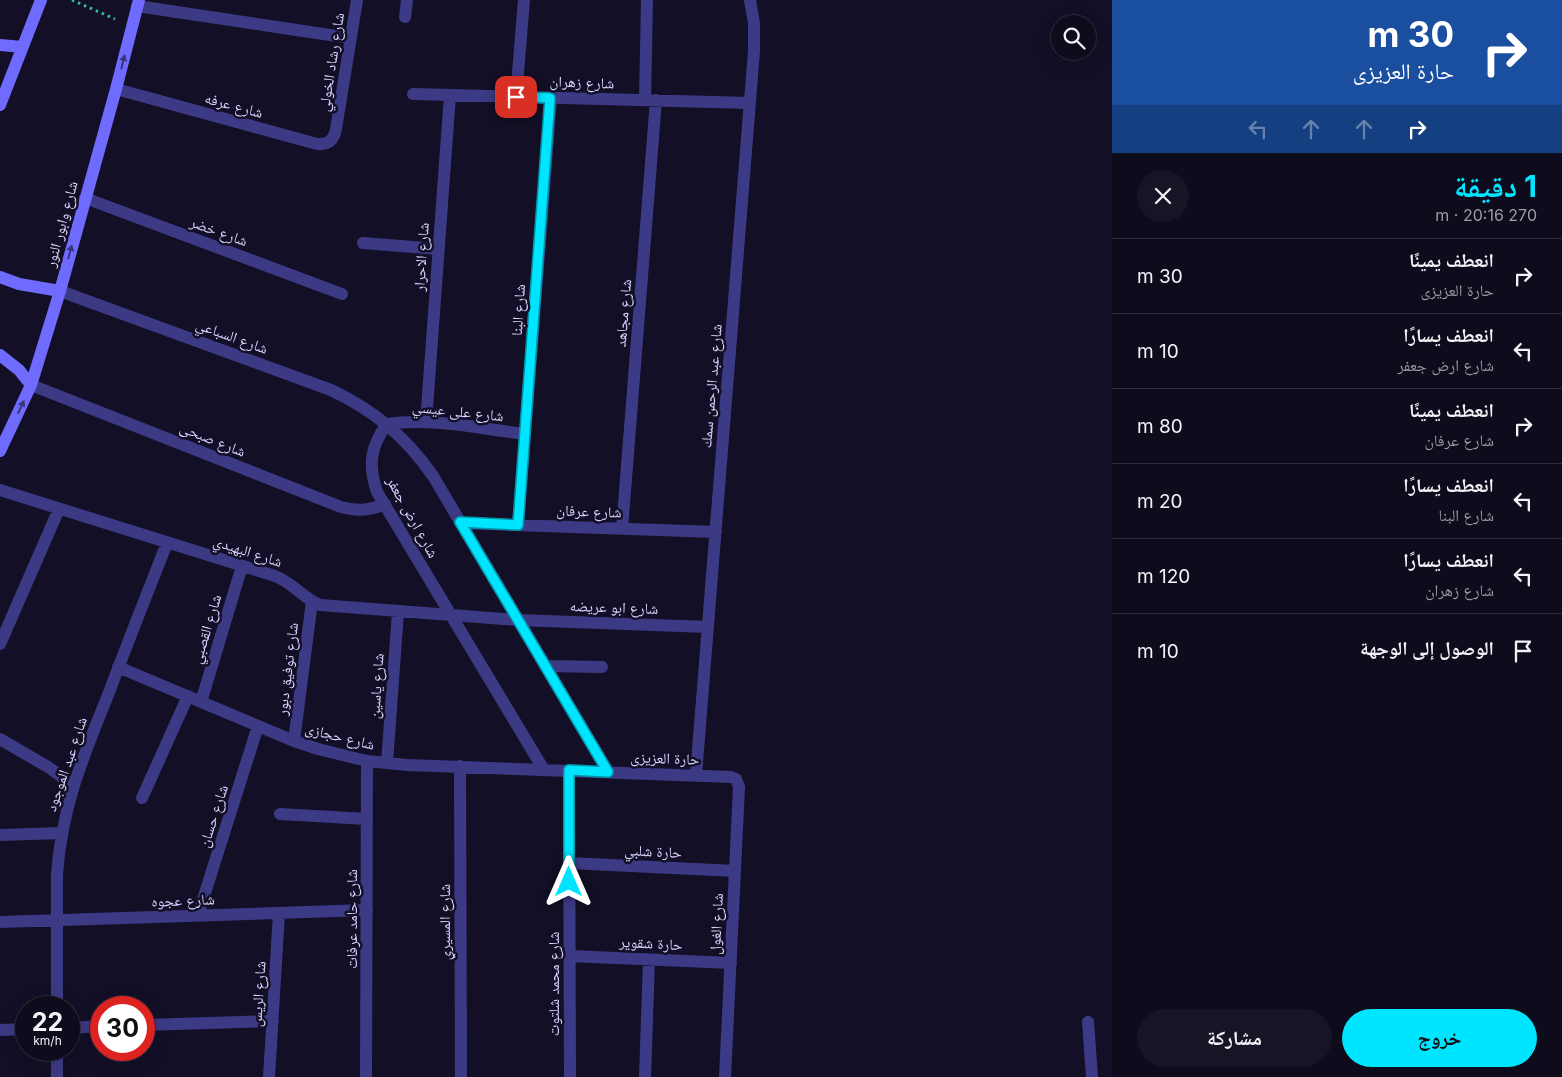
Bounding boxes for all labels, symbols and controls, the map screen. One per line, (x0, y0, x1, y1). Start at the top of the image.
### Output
street label: شارع رشاد الخولي (314, 11, 351, 113)
text: 30 m (1368, 13, 1454, 55)
map controls (1051, 15, 1096, 60)
button: search (1051, 15, 1096, 60)
icon: right (1472, 20, 1537, 85)
one-way arrow (119, 54, 127, 69)
text: حارة العزيزى (1353, 58, 1454, 84)
street label: شارع زهران (549, 71, 615, 94)
pin (495, 76, 537, 118)
icon: arrive (502, 83, 530, 111)
street label: شارع عرفه (203, 88, 265, 123)
icon: left (1244, 115, 1272, 143)
icon: ahead (1297, 115, 1325, 143)
icon: ahead (1350, 115, 1378, 143)
icon: right (1403, 115, 1431, 143)
text: 1 دقيقة (1454, 168, 1537, 204)
button: close (1137, 170, 1189, 222)
street label: شارع وابور النور (40, 179, 83, 270)
text: 270 m · 20:16 (1435, 205, 1537, 225)
street label: شارع خضر (186, 211, 251, 251)
street label: شارع الاحرار (409, 222, 434, 293)
one-way arrow (67, 245, 75, 260)
text: انعطف يمينًا (1409, 249, 1494, 272)
icon: right (1509, 262, 1537, 290)
text: 30 m (1137, 265, 1183, 288)
street label: شارع مجاهد (611, 278, 636, 348)
text: حارة العزيزى (1420, 280, 1494, 300)
street label: شارع البنا (507, 283, 530, 337)
street label: شارع السباعي (192, 314, 271, 361)
street label: شارع عبد الرحمن سمك (696, 323, 727, 449)
text: انعطف يسارًا (1403, 324, 1494, 347)
icon: left (1509, 337, 1537, 365)
text: 10 m (1137, 340, 1179, 363)
text: شارع ارض جعفر (1398, 355, 1494, 375)
street label: شارع على عيسي (411, 397, 505, 428)
text: انعطف يمينًا (1409, 399, 1494, 422)
one-way arrow (18, 400, 26, 414)
icon: right (1509, 412, 1537, 440)
text: 80 m (1137, 415, 1183, 438)
street label: شارع صبحى (177, 417, 249, 462)
text: شارع عرفان (1424, 430, 1494, 450)
street label: شارع ارض جعفر (381, 472, 443, 562)
text: انعطف يسارًا (1403, 474, 1494, 497)
icon: left (1509, 487, 1537, 515)
text: 20 m (1137, 490, 1183, 513)
street label: شارع عرفان (556, 500, 622, 523)
text: شارع البنا (1438, 505, 1494, 525)
street label: شارع البهيدي (210, 531, 285, 574)
text: انعطف يسارًا (1403, 549, 1494, 572)
icon: left (1509, 562, 1537, 590)
text: 120 m (1137, 565, 1190, 588)
text: شارع زهران (1425, 580, 1494, 600)
street label: شارع القصبي (186, 592, 228, 667)
street label: شارع ابو عريضه (569, 596, 659, 619)
street label: شارع توفيق دبور (272, 621, 303, 718)
text: الوصول إلى الوجهة (1360, 637, 1494, 660)
icon: arrive (1509, 637, 1537, 665)
text: 10 m (1137, 640, 1179, 663)
street label: شارع ياسين (364, 652, 389, 720)
street label: شارع عبد الموجود (41, 714, 92, 814)
street label: شارع حجازى (303, 718, 377, 755)
street label: حارة العزيزى (630, 747, 700, 770)
street label: شارع حسان (194, 782, 233, 850)
street label: حارة شلبي (624, 840, 683, 865)
position arrow (542, 855, 594, 907)
street label: شارع حامد عرفات (342, 869, 362, 969)
street label: شارع المسيري (435, 884, 456, 960)
street label: شارع عجوه (151, 889, 215, 912)
street label: شارع الغول (705, 893, 728, 955)
street label: شارع محمد شلتوت (544, 932, 564, 1036)
street label: حارة شقوير (618, 932, 684, 954)
street label: شارع الريس (246, 960, 271, 1028)
speed limit sign: 30 (90, 996, 155, 1061)
text: 22 (32, 1007, 63, 1037)
button: مشاركة (1137, 1009, 1332, 1067)
button: خروج (1342, 1009, 1537, 1067)
text: km/h (33, 1033, 62, 1048)

